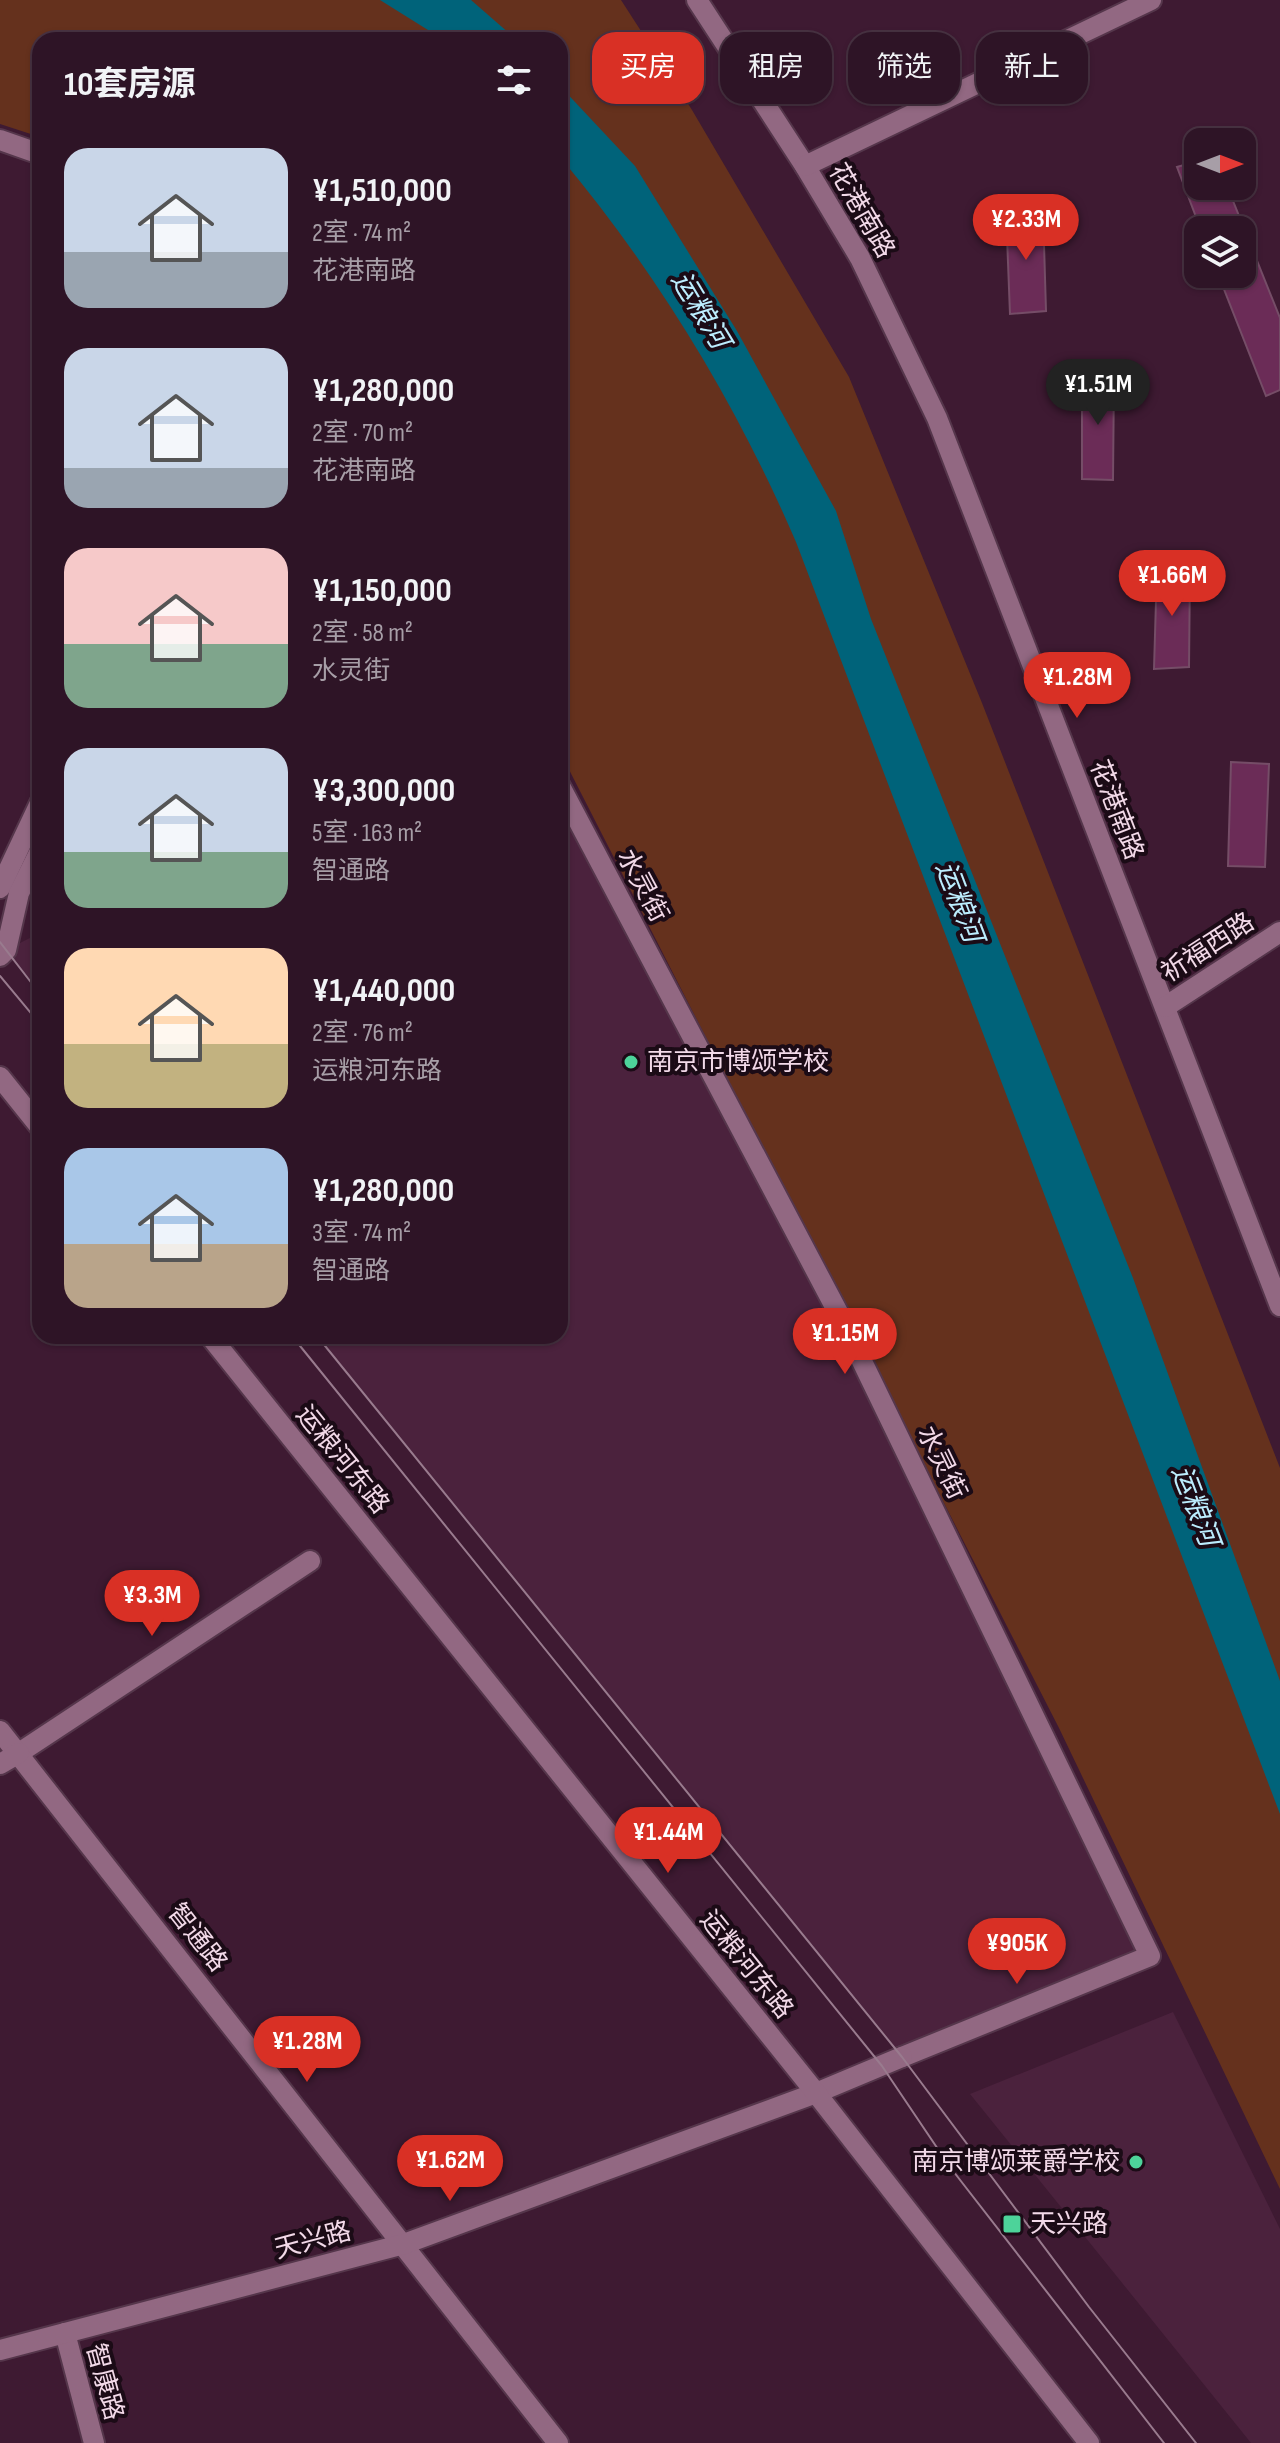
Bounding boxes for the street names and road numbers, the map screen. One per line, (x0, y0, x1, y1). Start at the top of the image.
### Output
street label: 花港南路 (822, 158, 900, 264)
street label: 花港南路 (1083, 756, 1149, 864)
street label: 水灵街 (610, 844, 674, 928)
street label: 祈福西路 (1156, 907, 1260, 989)
street label: 运粮河东路 (289, 1400, 395, 1520)
street label: 水灵街 (910, 1421, 972, 1505)
street label: 智通路 (161, 1898, 233, 1978)
street label: 运粮河东路 (693, 1905, 799, 2025)
street label: 天兴路 (271, 2216, 355, 2266)
street label: 智康路 (79, 2340, 129, 2424)

